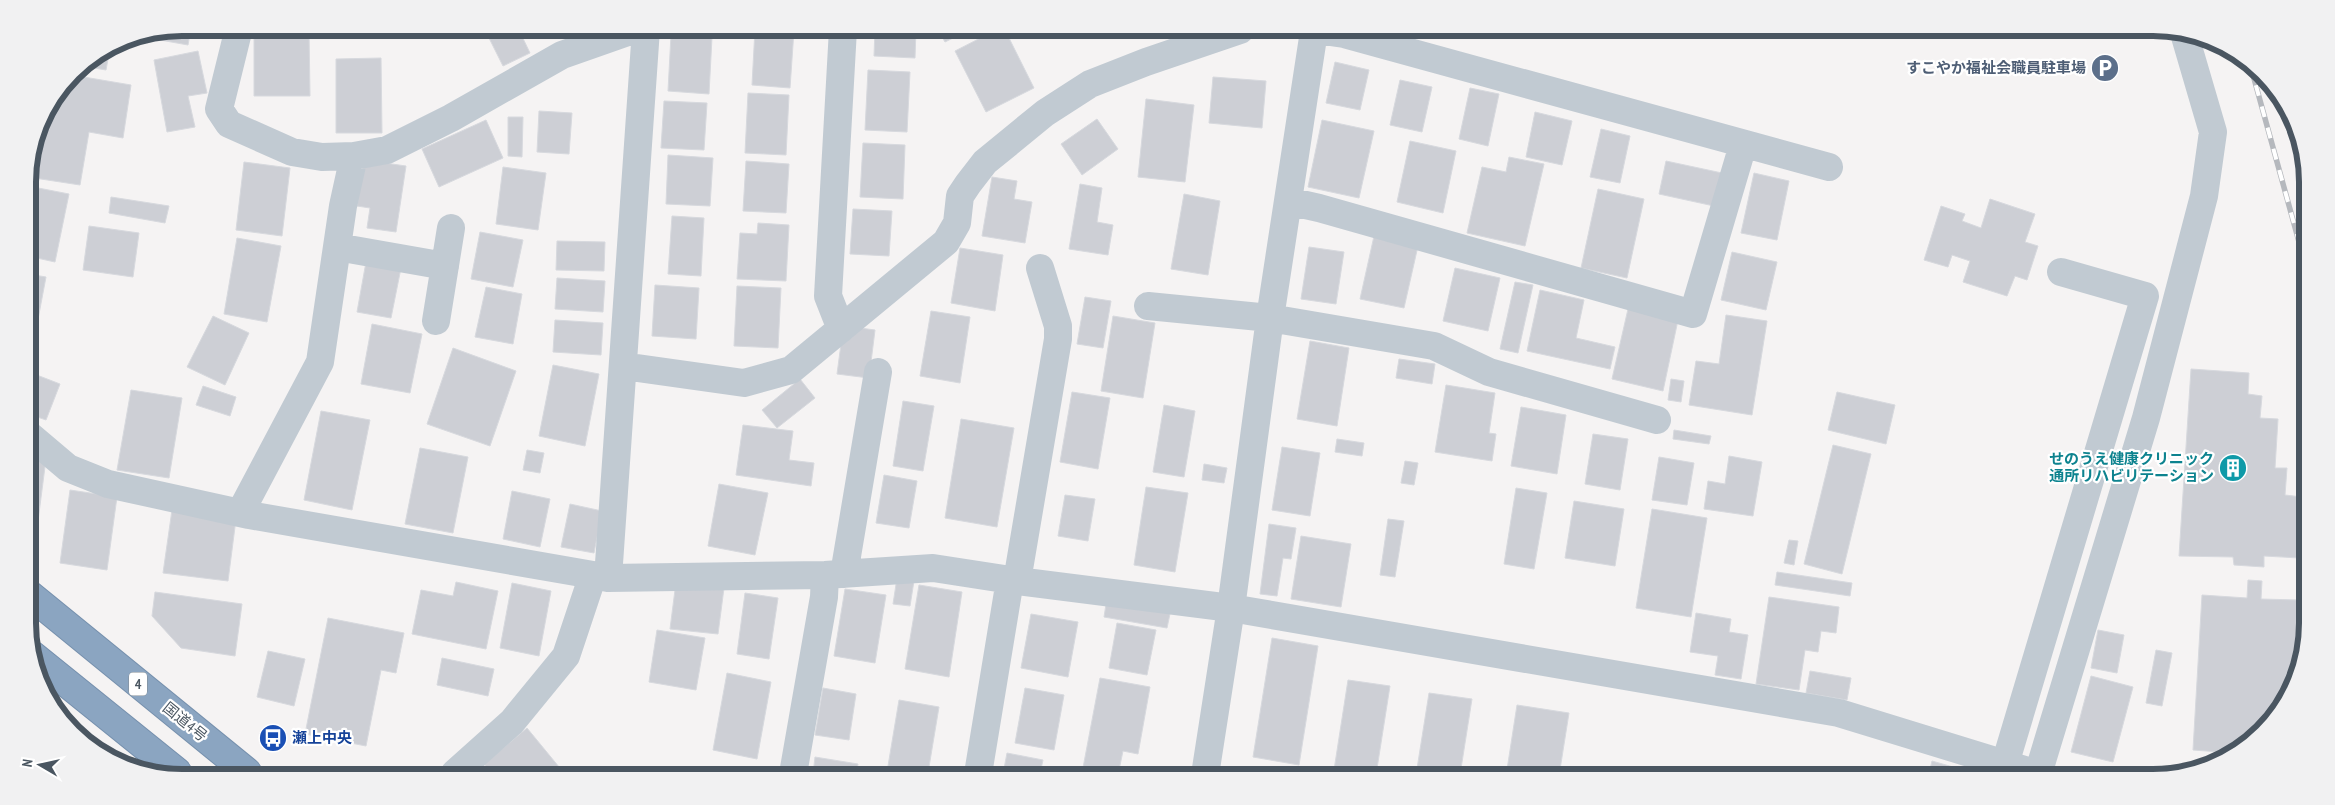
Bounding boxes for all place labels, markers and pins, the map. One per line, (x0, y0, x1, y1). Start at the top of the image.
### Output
parking icon: すこやか福祉会職員駐車場 (2090, 53, 2120, 83)
place label: すこやか福祉会職員駐車場 (1906, 58, 2086, 77)
place label: せのうえ健康クリニック 通所リハビリテーション (2049, 449, 2214, 485)
building icon: せのうえ健康クリニック 通所リハビリテーション (2218, 453, 2248, 483)
bus stop icon: 瀬上中央 (258, 723, 288, 753)
place label: 瀬上中央 (292, 728, 352, 747)

